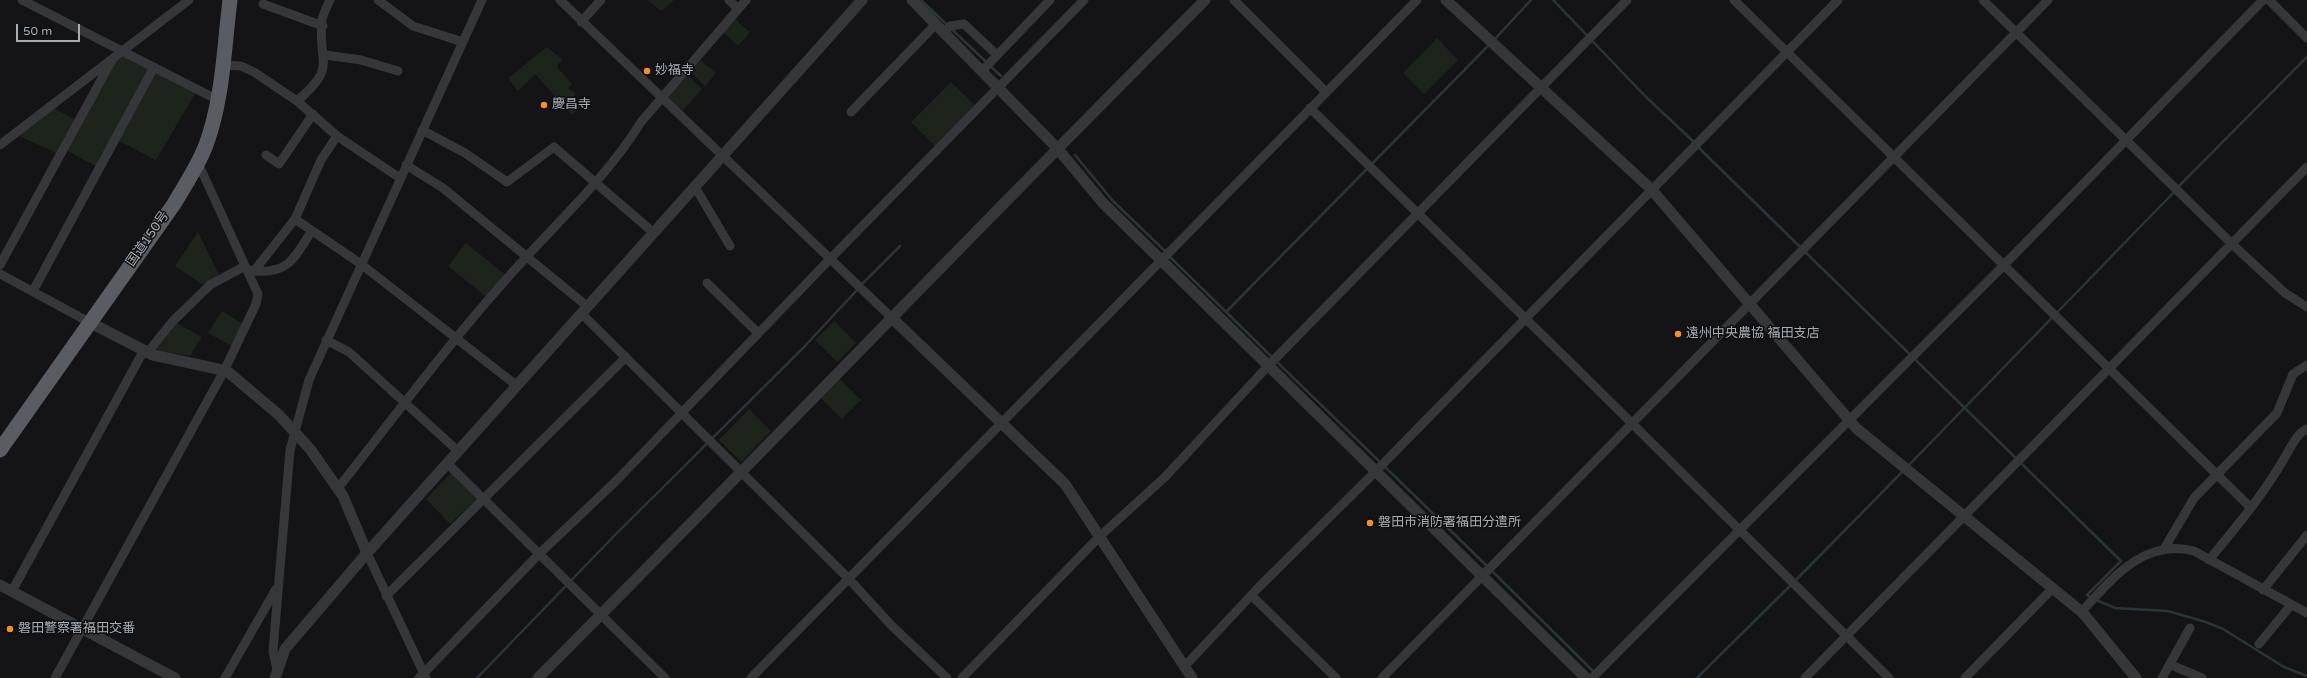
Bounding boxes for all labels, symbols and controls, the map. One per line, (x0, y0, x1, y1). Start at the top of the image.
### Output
scale bar (18, 16, 82, 42)
text: 50 m (23, 24, 52, 38)
place label: 妙福寺 (655, 63, 694, 79)
marker: 妙福寺 (642, 66, 652, 76)
place label: 慶昌寺 (552, 97, 591, 113)
marker: 慶昌寺 (539, 100, 549, 110)
street label: 国道150号 (123, 209, 173, 269)
place label: 遠州中央農協 福田支店 (1686, 326, 1819, 342)
marker: 遠州中央農協 福田支店 (1673, 329, 1683, 339)
place label: 磐田市消防署福田分遣所 (1378, 515, 1521, 531)
marker: 磐田市消防署福田分遣所 (1365, 518, 1375, 528)
place label: 磐田警察署福田交番 (18, 621, 135, 637)
marker: 磐田警察署福田交番 (5, 624, 15, 634)

